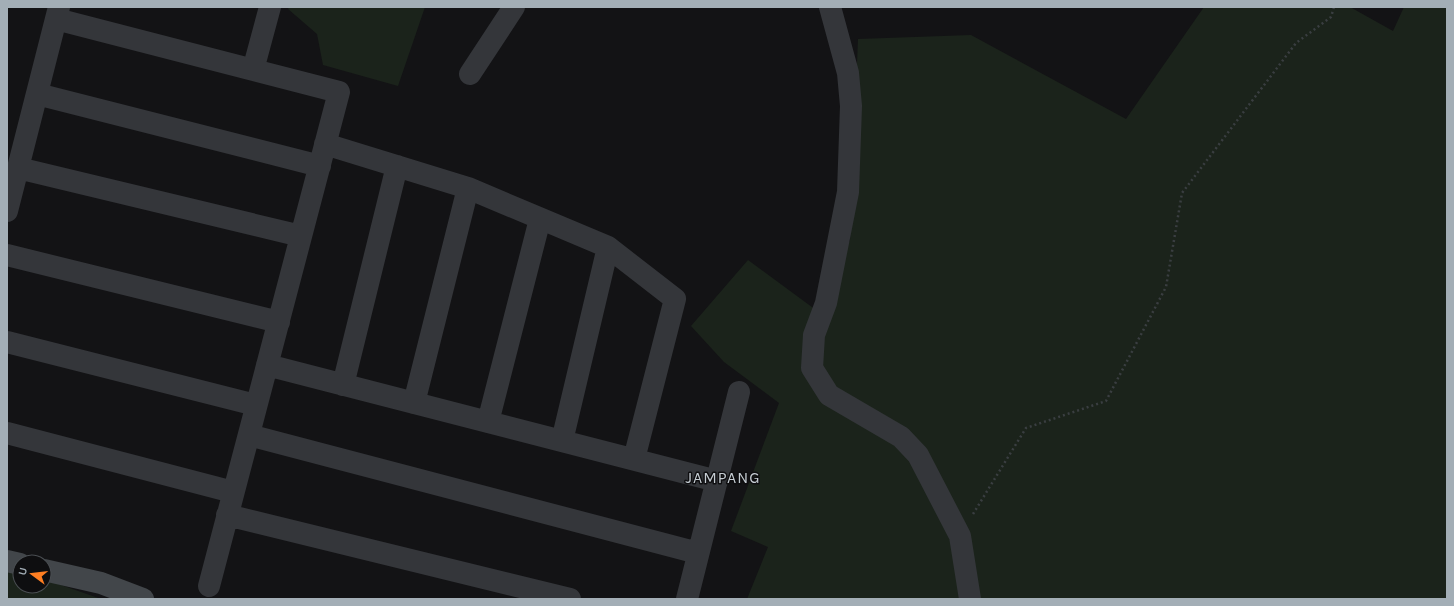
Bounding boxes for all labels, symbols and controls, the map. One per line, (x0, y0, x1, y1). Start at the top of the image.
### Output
district label: JAMPANG (686, 468, 760, 487)
north arrow (12, 554, 52, 594)
text: U (16, 566, 30, 577)

